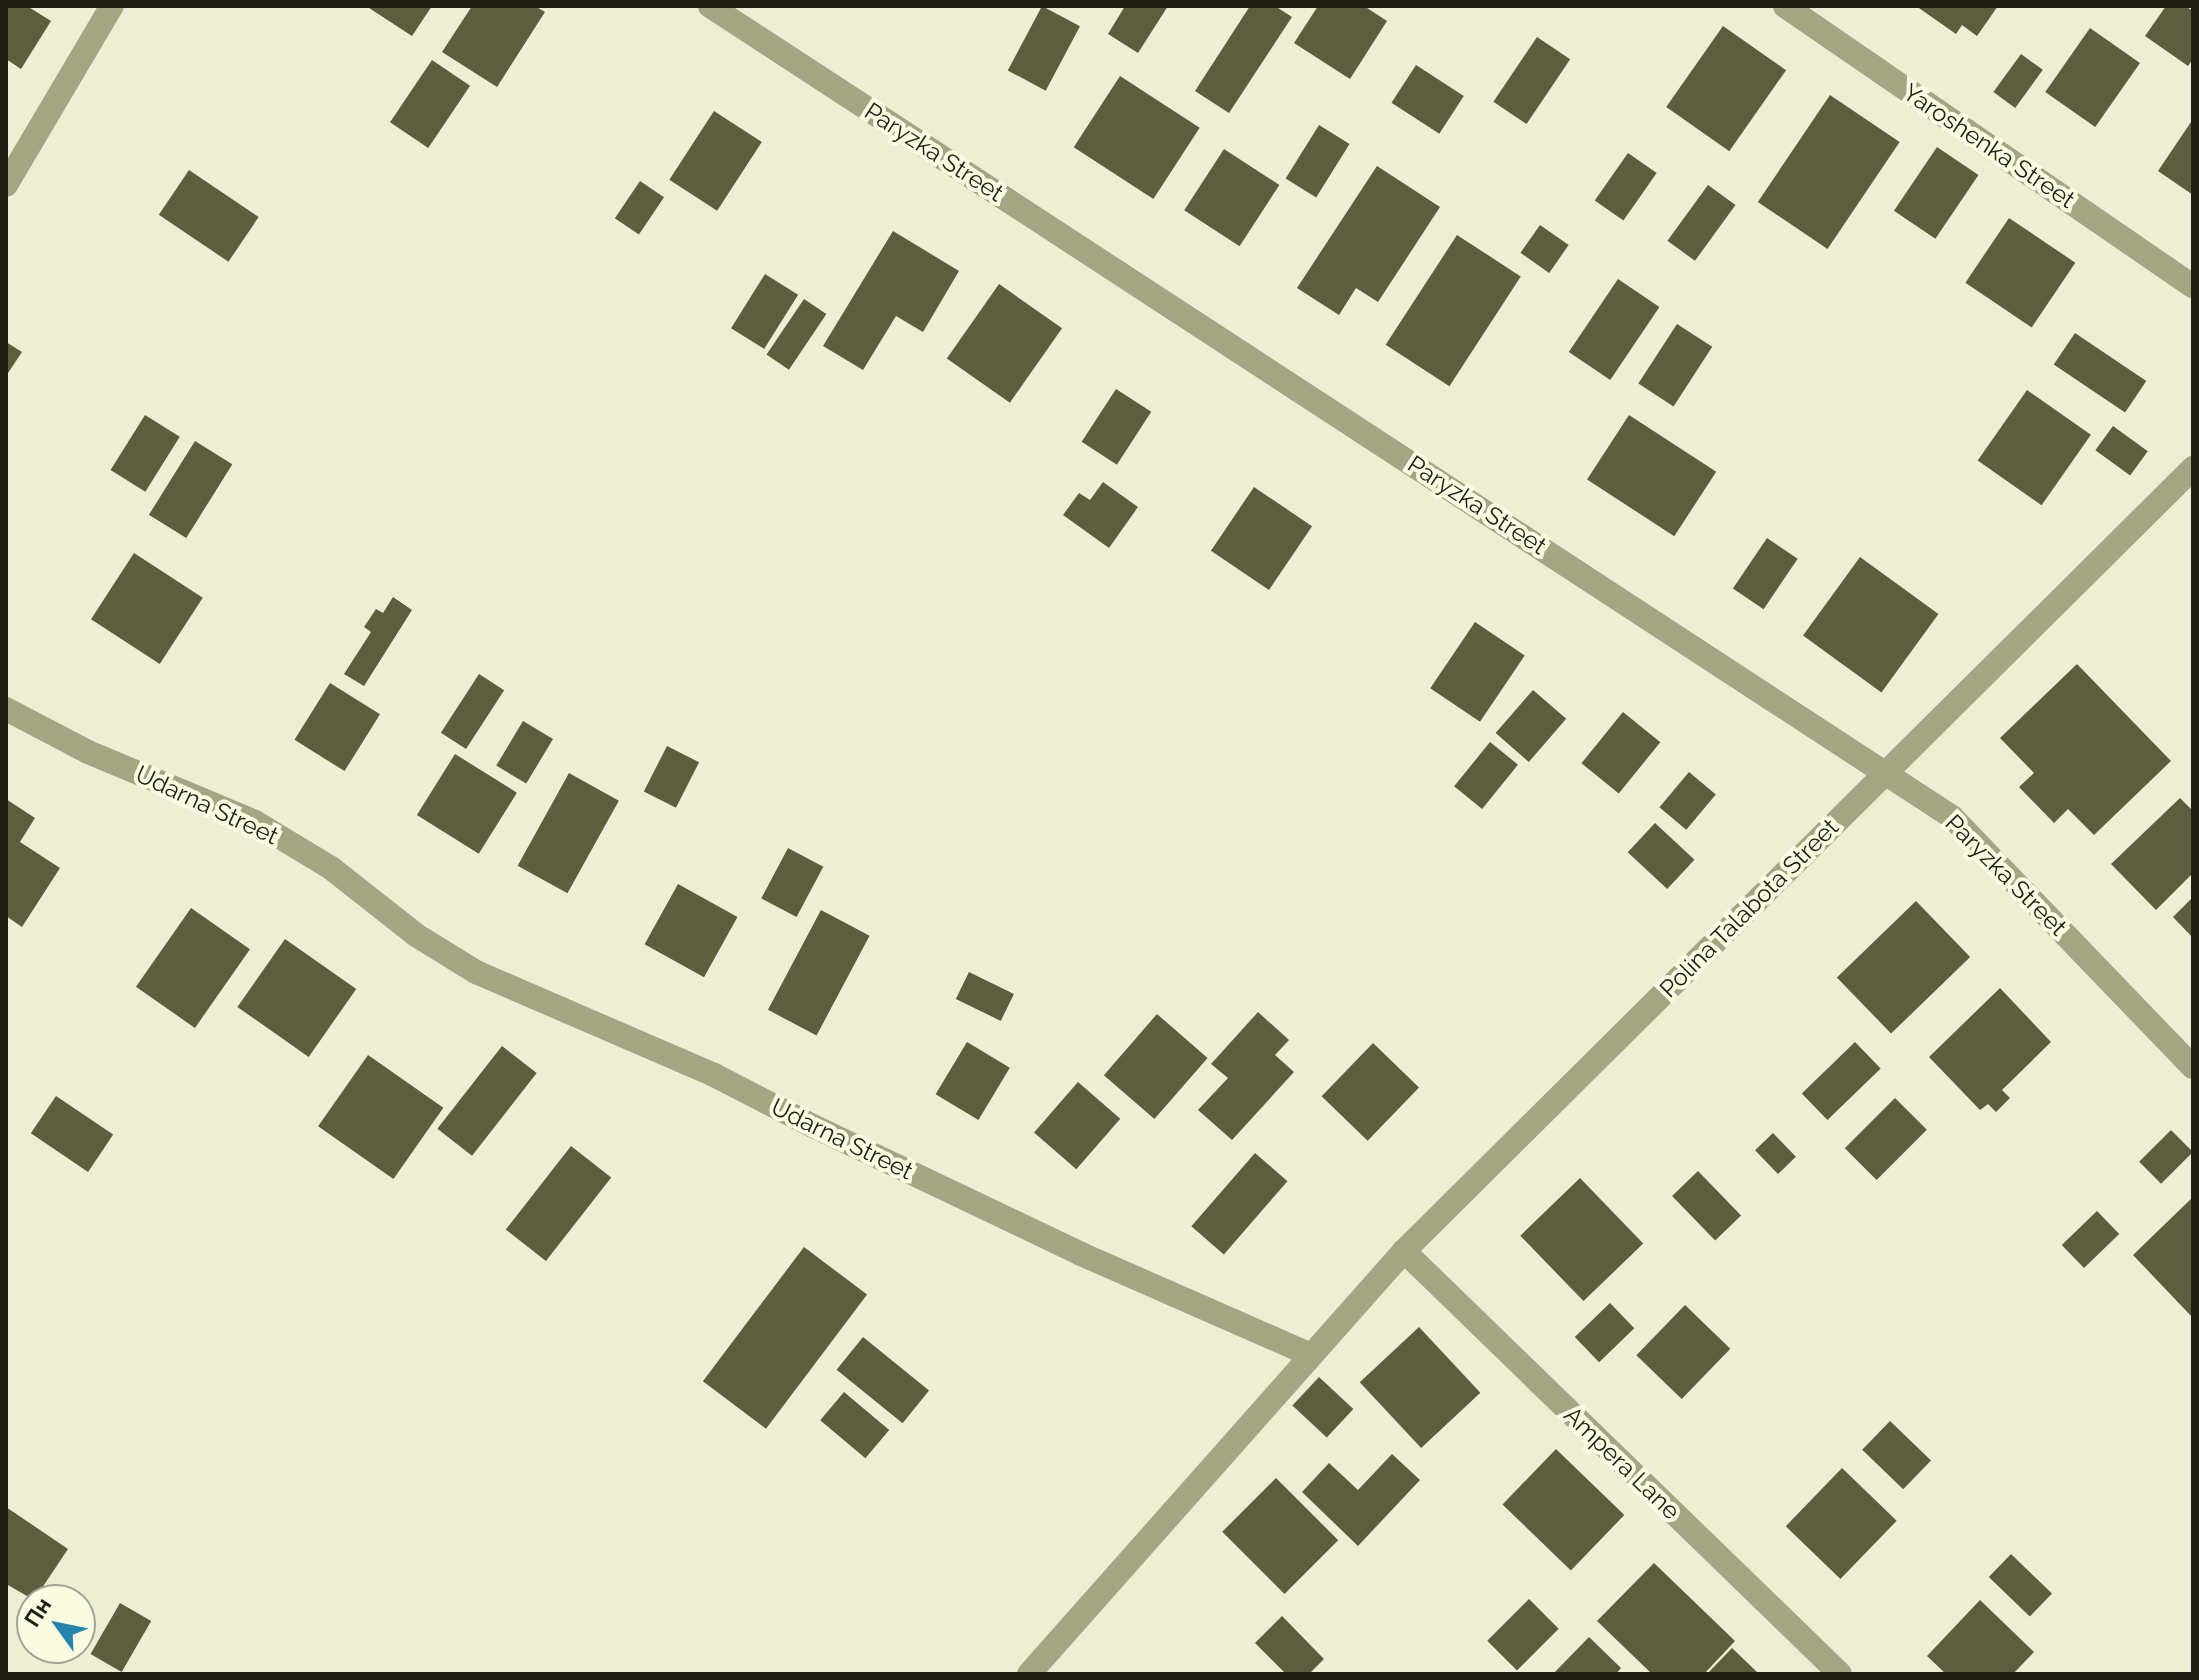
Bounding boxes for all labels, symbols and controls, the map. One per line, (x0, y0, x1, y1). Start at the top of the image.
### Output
street label: Yaroshenka Street (1898, 78, 2080, 214)
street label: Paryzka Street (859, 96, 1009, 208)
street label: Paryzka Street (1402, 449, 1552, 561)
street label: Udarna Street (131, 759, 283, 851)
street label: Paryzka Street (1939, 808, 2073, 942)
street label: Polina Talabota Street (1653, 812, 1845, 1004)
street label: Udarna Street (766, 1092, 918, 1186)
street label: Ampera Lane (1558, 1401, 1686, 1525)
north arrow (16, 1584, 96, 1664)
text: Пн (19, 1593, 56, 1631)

